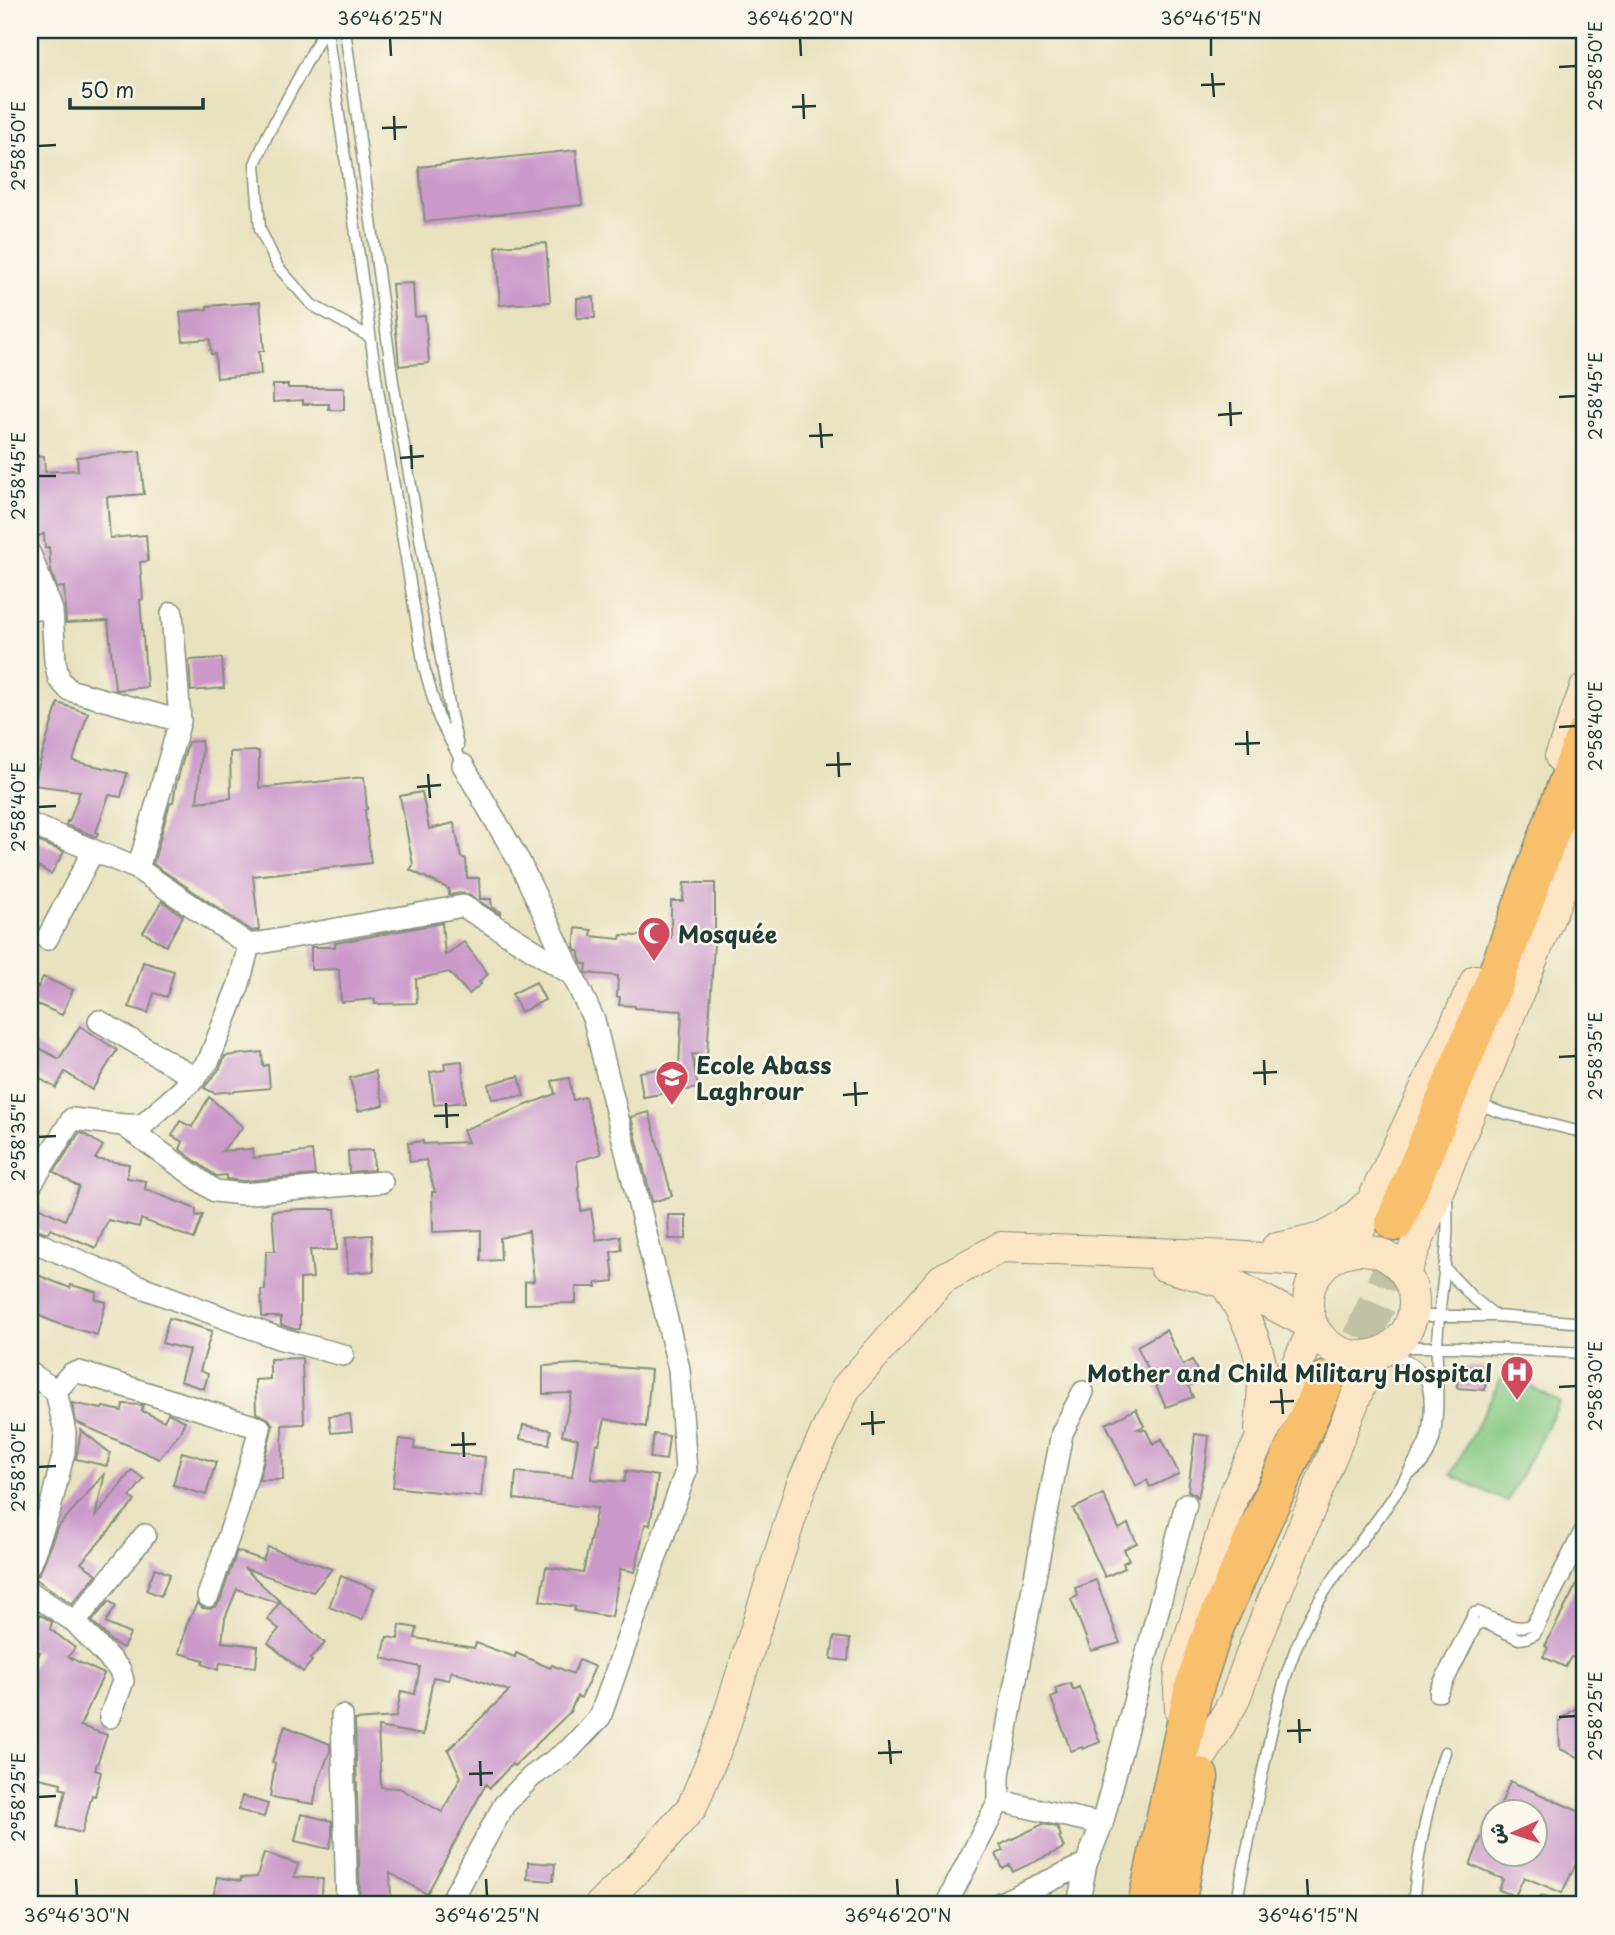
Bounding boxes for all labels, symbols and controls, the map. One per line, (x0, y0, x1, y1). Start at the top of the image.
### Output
text: 36°46'25"N (337, 4, 443, 31)
text: 36°46'20"N (746, 4, 854, 31)
text: 36°46'15"N (1160, 4, 1262, 31)
text: 2°58'50"E (1581, 21, 1608, 111)
scale bar (70, 66, 203, 110)
text: 50 m (80, 73, 134, 105)
text: 2°58'50"E (4, 101, 31, 191)
text: 2°58'45"E (1581, 352, 1608, 440)
text: 2°58'45"E (4, 432, 31, 520)
text: 2°58'40"E (1581, 681, 1608, 771)
text: 2°58'40"E (4, 762, 31, 852)
mosque icon: Mosquée (635, 914, 673, 963)
place label: Mosquée (678, 916, 778, 951)
text: 2°58'35"E (1581, 1012, 1608, 1100)
place label: Ecole Abass Laghrour (696, 1047, 831, 1108)
school or university icon: Ecole Abass Laghrour (653, 1058, 691, 1107)
text: 2°58'35"E (4, 1093, 31, 1181)
text: 2°58'30"E (1581, 1341, 1608, 1431)
hospital icon: Mother and Child Military Hospital (1498, 1353, 1536, 1402)
place label: Mother and Child Military Hospital (1087, 1355, 1492, 1390)
text: 2°58'30"E (4, 1422, 31, 1512)
text: 2°58'25"E (1581, 1671, 1608, 1761)
text: 2°58'25"E (4, 1752, 31, 1842)
north arrow (1478, 1798, 1548, 1868)
text: ش (1481, 1823, 1511, 1845)
text: 36°46'30"N (24, 1901, 130, 1928)
text: 36°46'25"N (434, 1901, 540, 1928)
text: 36°46'20"N (844, 1901, 952, 1928)
text: 36°46'15"N (1257, 1901, 1359, 1928)

